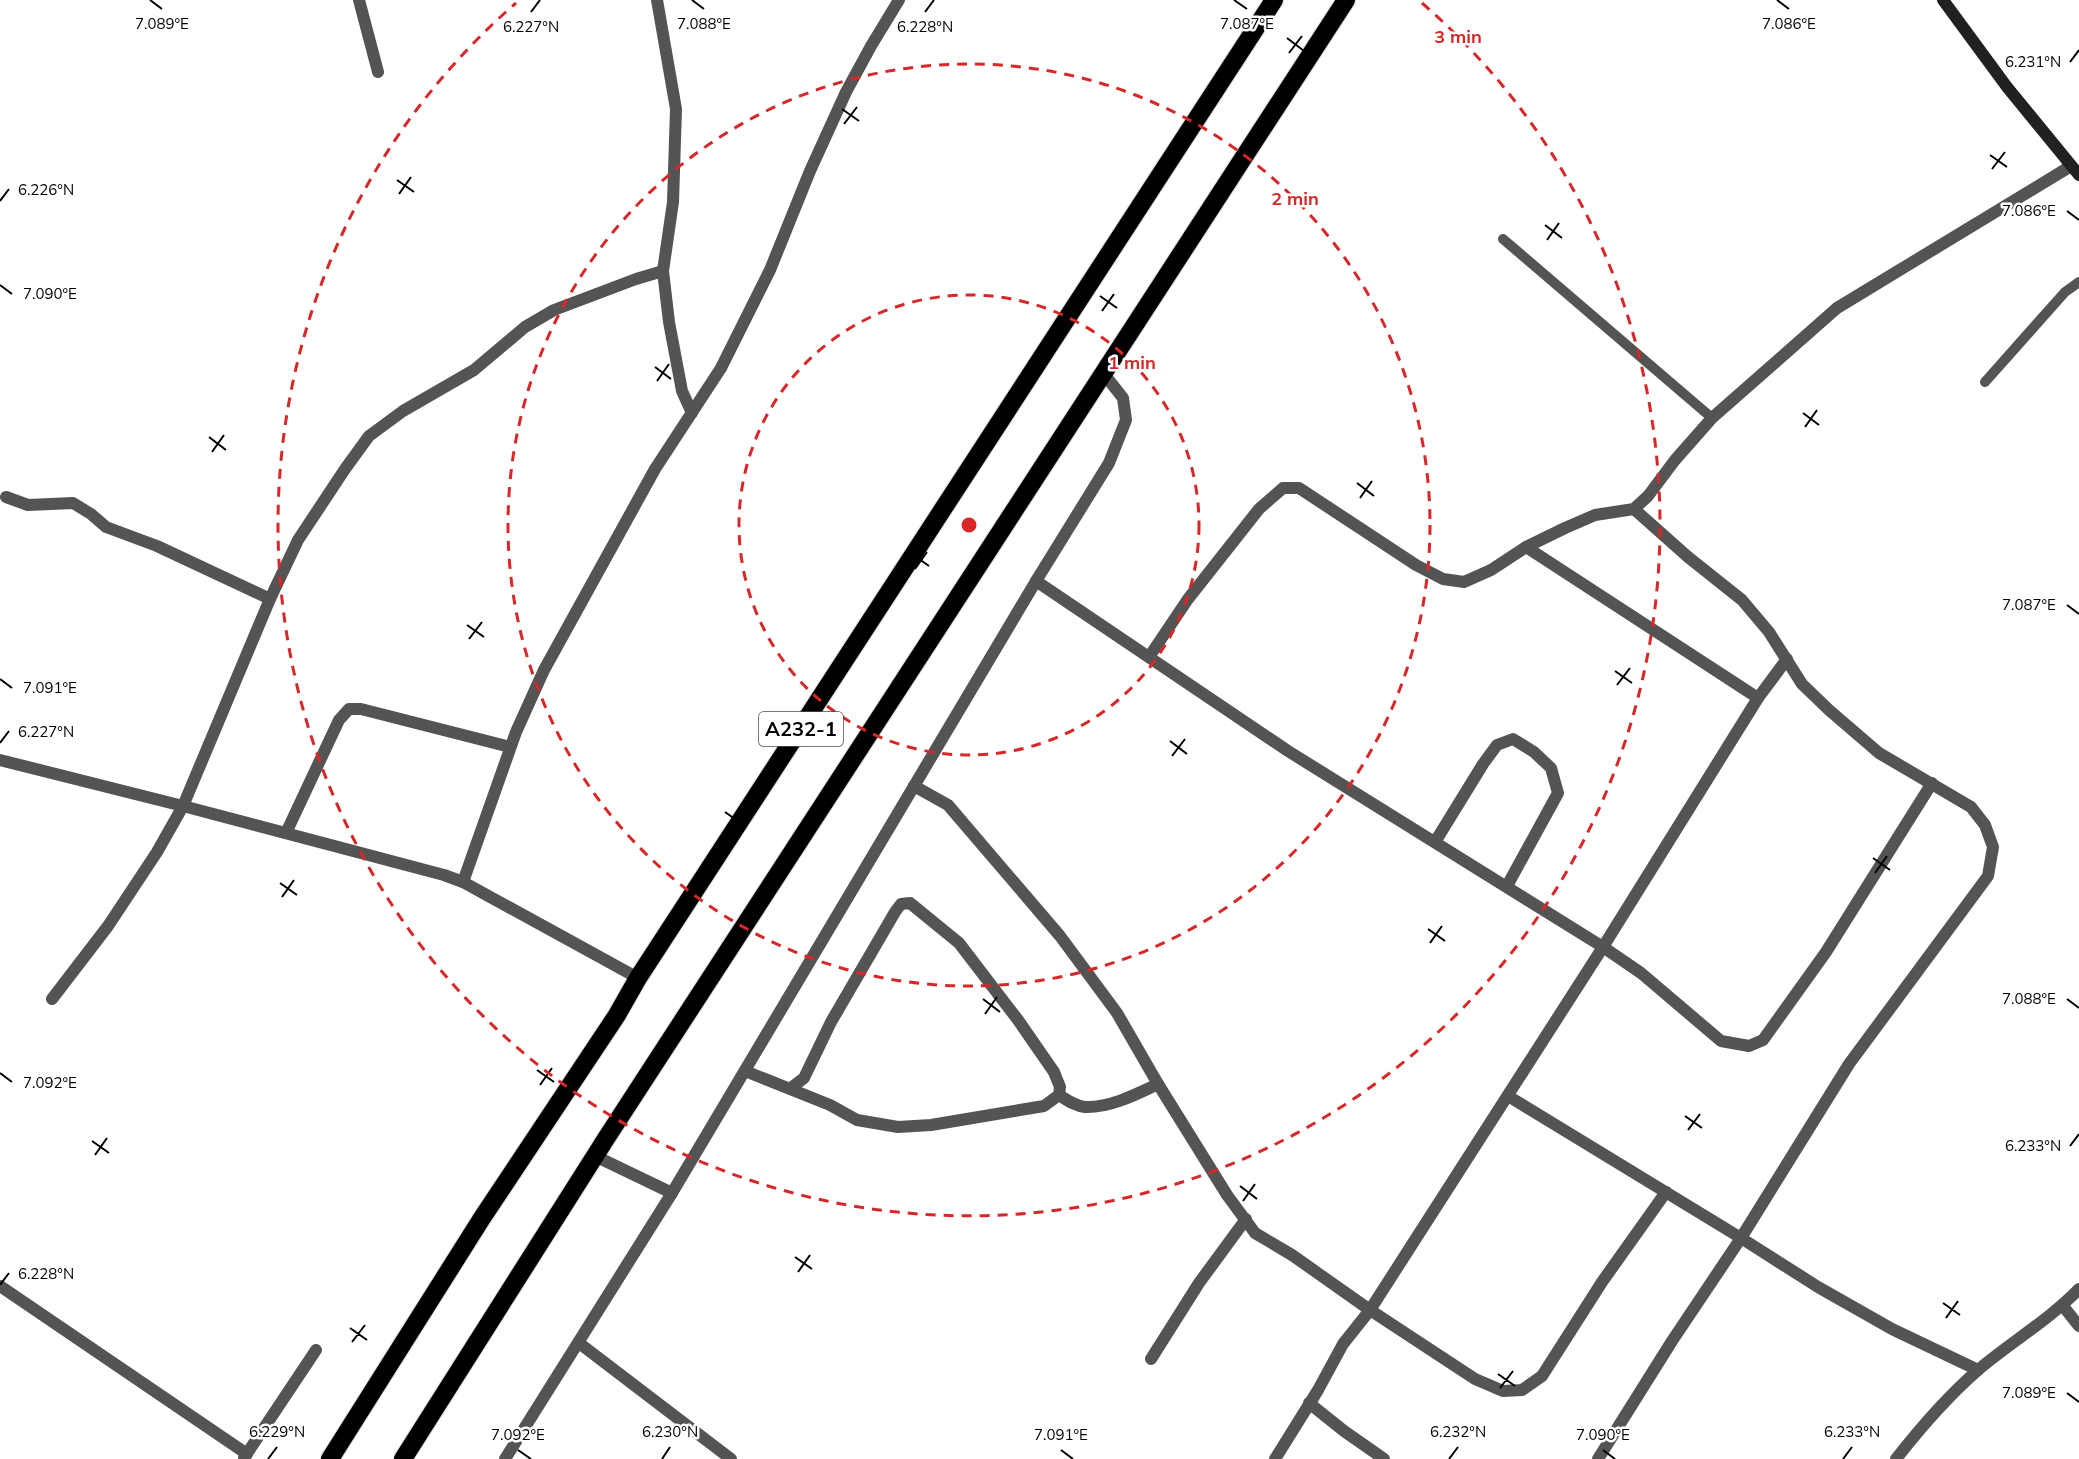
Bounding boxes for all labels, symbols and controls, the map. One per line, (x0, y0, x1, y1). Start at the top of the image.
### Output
text: 7.089°E (135, 14, 189, 33)
text: 7.088°E (677, 14, 731, 33)
text: 7.087°E (1220, 14, 1274, 33)
text: 7.086°E (1762, 14, 1816, 33)
text: 6.227°N (503, 17, 559, 36)
text: 6.228°N (897, 17, 953, 36)
text: 3 min (1434, 25, 1482, 48)
text: 6.231°N (2005, 52, 2061, 71)
text: 6.226°N (18, 180, 74, 199)
text: 2 min (1271, 187, 1319, 210)
text: 7.086°E (2002, 201, 2056, 220)
text: 7.090°E (23, 284, 77, 303)
text: 1 min (1108, 351, 1156, 374)
centre of rings (959, 515, 979, 535)
text: 7.087°E (2002, 595, 2056, 614)
text: 7.091°E (23, 678, 77, 697)
road number: A232-1 (759, 712, 843, 746)
text: 6.227°N (18, 722, 74, 741)
text: 7.088°E (2002, 989, 2056, 1008)
text: 7.092°E (23, 1073, 77, 1092)
text: 6.233°N (2005, 1136, 2061, 1155)
text: 6.228°N (18, 1264, 74, 1283)
text: 7.089°E (2002, 1383, 2056, 1402)
text: 6.229°N (249, 1422, 305, 1441)
text: 6.230°N (642, 1422, 698, 1441)
text: 6.232°N (1430, 1422, 1486, 1441)
text: 6.233°N (1824, 1422, 1880, 1441)
text: 7.092°E (491, 1425, 545, 1444)
text: 7.091°E (1034, 1425, 1088, 1444)
text: 7.090°E (1576, 1425, 1630, 1444)

